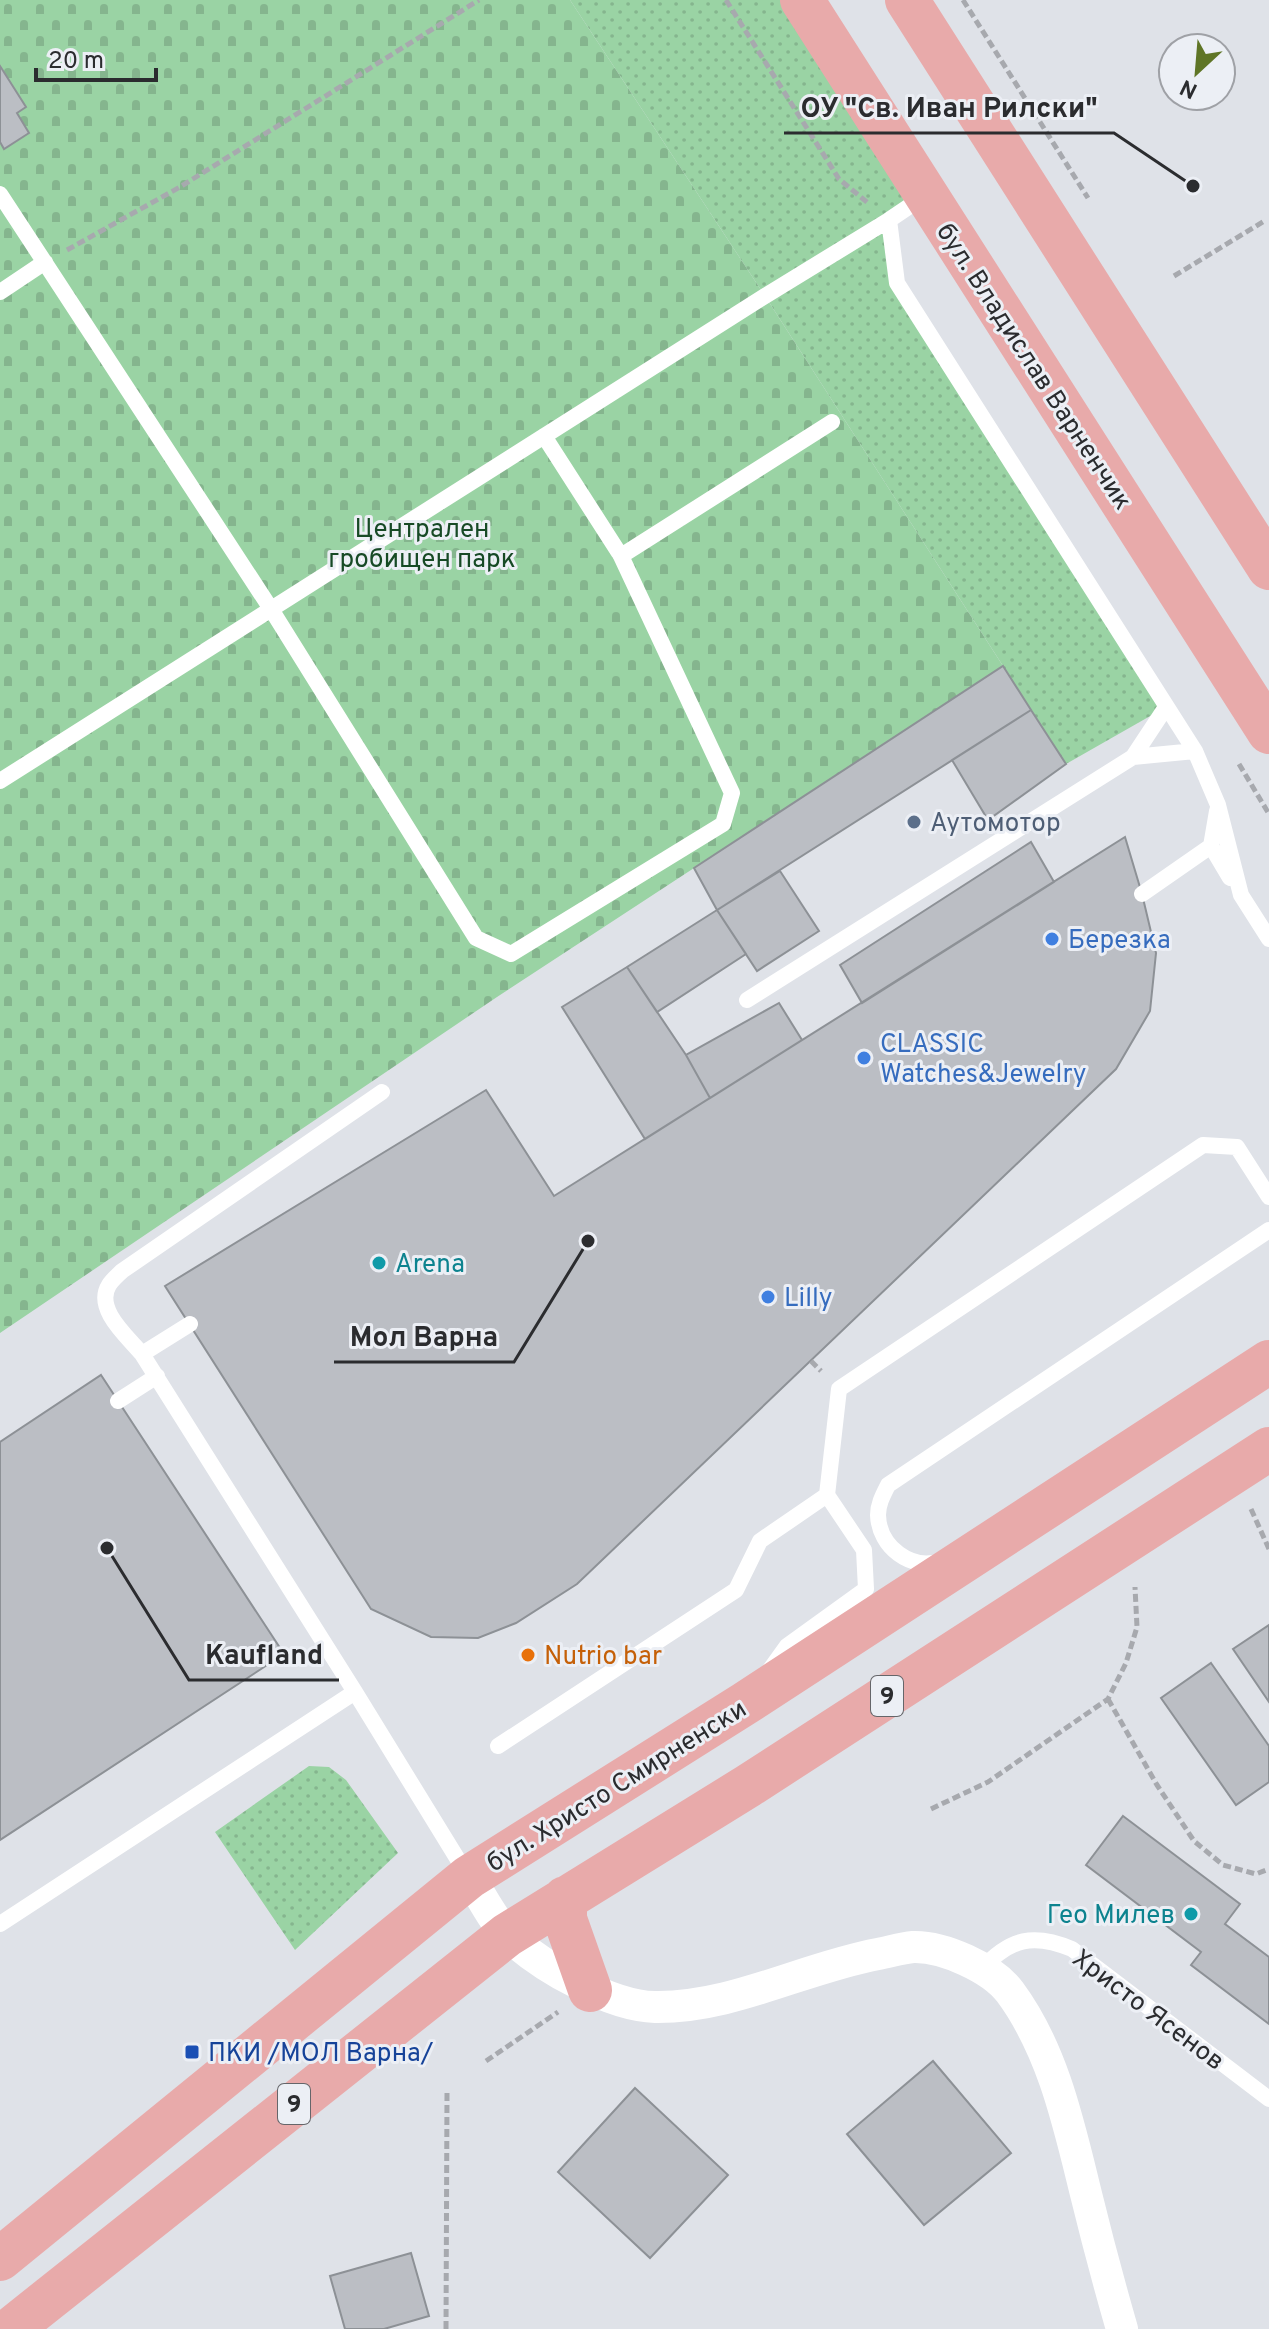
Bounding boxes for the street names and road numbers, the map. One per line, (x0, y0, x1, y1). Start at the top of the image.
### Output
street label: бул. Владислав Варненчик (928, 218, 1138, 517)
road number: 9 (871, 1676, 903, 1716)
street label: бул. Христо Смирненски (481, 1694, 753, 1881)
street label: Христо Ясенов (1065, 1943, 1230, 2079)
road number: 9 (278, 2084, 310, 2124)

